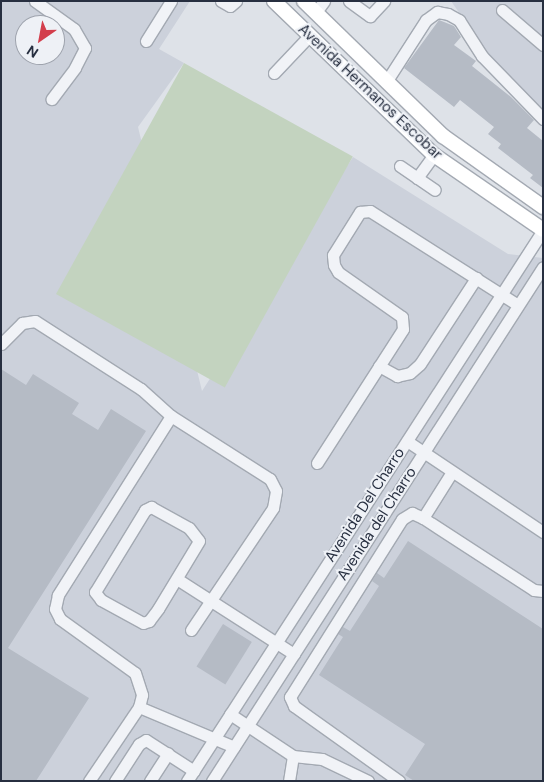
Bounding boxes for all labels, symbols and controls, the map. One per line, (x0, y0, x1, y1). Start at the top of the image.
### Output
north arrow (15, 15, 65, 65)
street label: Avenida Hermanos Escobar (294, 20, 446, 164)
text: N (23, 41, 42, 62)
street label: Avenida Del Charro (321, 445, 409, 565)
street label: Avenida del Charro (334, 464, 420, 584)

